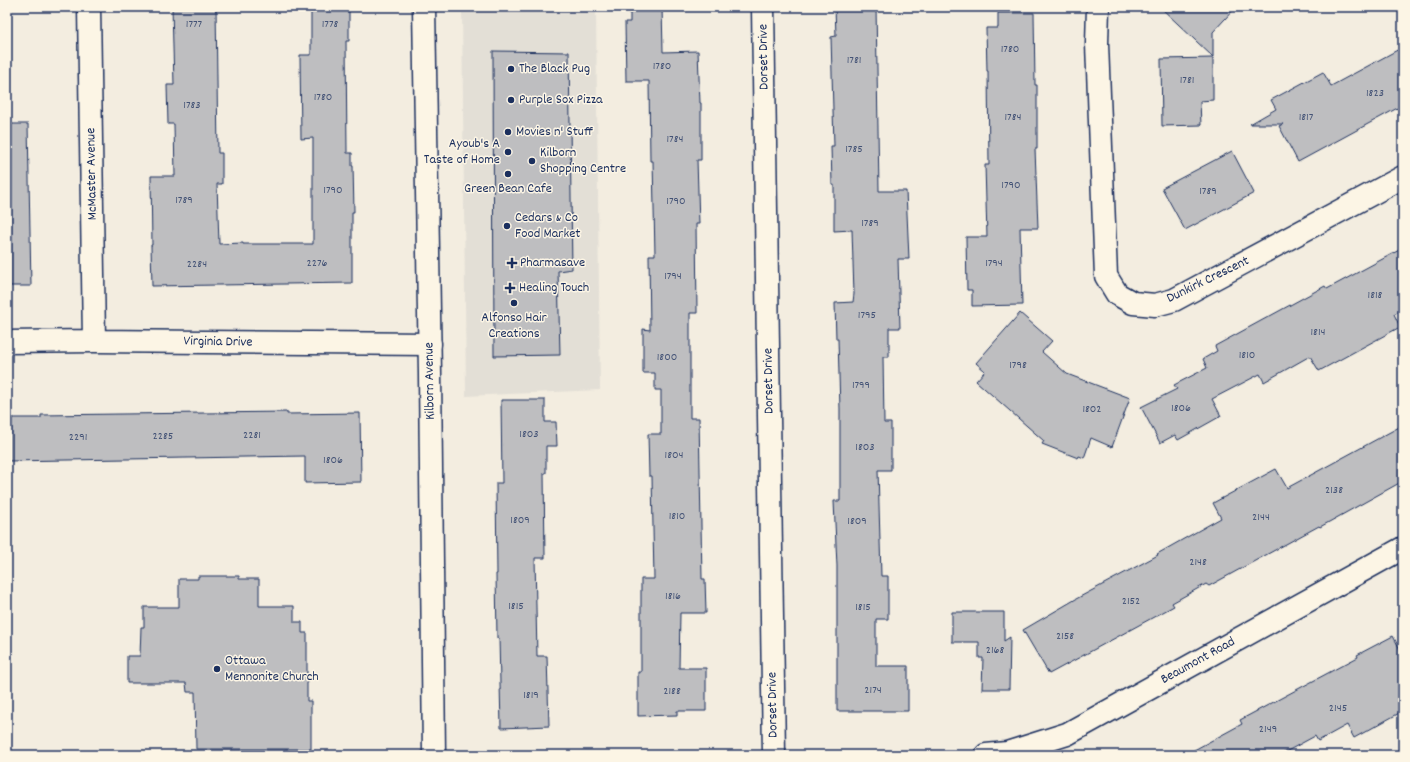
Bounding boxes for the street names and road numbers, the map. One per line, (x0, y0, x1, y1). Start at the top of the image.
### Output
street label: Dorset Drive (753, 24, 775, 90)
street label: McMaster Avenue (81, 128, 103, 220)
street label: Dunkirk Crescent (1163, 251, 1253, 309)
street label: Virginia Drive (183, 331, 253, 353)
street label: Kilborn Avenue (419, 342, 441, 420)
street label: Dorset Drive (758, 348, 780, 414)
street label: Beaumont Road (1157, 632, 1239, 690)
street label: Dorset Drive (762, 672, 784, 738)

